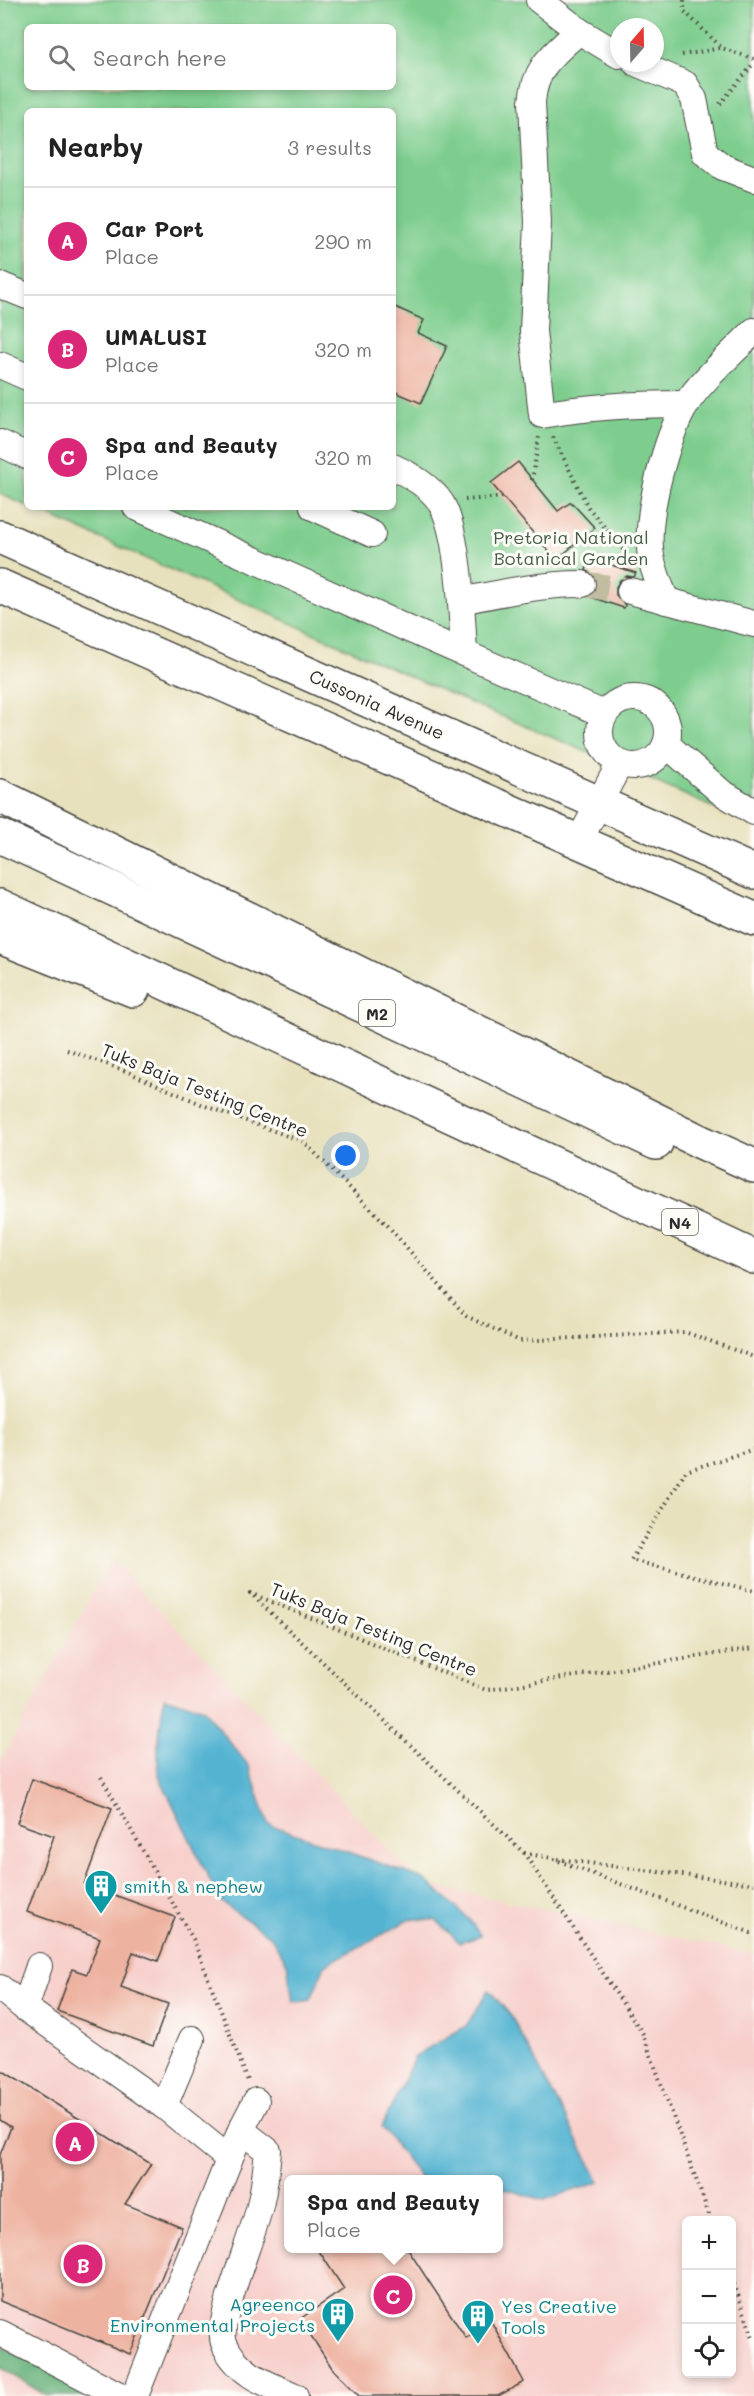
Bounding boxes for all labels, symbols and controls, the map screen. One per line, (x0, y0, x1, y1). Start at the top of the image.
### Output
north arrow (610, 18, 664, 72)
search box (24, 24, 396, 90)
icon: search (45, 41, 78, 74)
text: Search here (93, 43, 227, 72)
text: Nearby (48, 130, 143, 164)
text: 3 results (287, 134, 372, 160)
text: Car Port (105, 214, 204, 243)
text: A (61, 228, 74, 254)
text: 290 m (314, 228, 372, 254)
text: Place (105, 243, 159, 269)
text: UMALUSI (105, 322, 207, 351)
text: B (61, 336, 74, 362)
text: 320 m (314, 336, 372, 362)
text: Place (105, 351, 159, 377)
text: Spa and Beauty (105, 430, 278, 459)
text: C (60, 444, 75, 470)
text: 320 m (314, 444, 372, 470)
text: Place (105, 459, 159, 485)
park label: Pretoria National Botanical Garden (493, 525, 649, 570)
street label: Cussonia Avenue (306, 663, 448, 745)
road number: M2 (359, 1000, 395, 1026)
street label: Tuks Baja Testing Centre (98, 1037, 312, 1143)
your location (331, 1141, 360, 1170)
road number: N4 (662, 1209, 698, 1235)
street label: Tuks Baja Testing Centre (267, 1576, 481, 1682)
building icon: smith & nephew (83, 1868, 119, 1915)
place label: smith & nephew (124, 1874, 263, 1898)
pin: A (56, 2120, 94, 2164)
popup (284, 2175, 503, 2253)
text: Spa and Beauty (307, 2187, 480, 2216)
text: Place (307, 2216, 361, 2242)
map controls (682, 2216, 736, 2378)
button: + (682, 2216, 736, 2270)
pin: B (64, 2242, 103, 2286)
button: − (682, 2270, 736, 2324)
pin: C (374, 2272, 412, 2318)
place label: Agreenco Environmental Projects (110, 2292, 315, 2337)
place label: Yes Creative Tools (501, 2294, 617, 2339)
building icon: Agreenco Environmental Projects (320, 2296, 356, 2343)
building icon: Yes Creative Tools (460, 2298, 496, 2345)
button: locate (682, 2324, 736, 2378)

